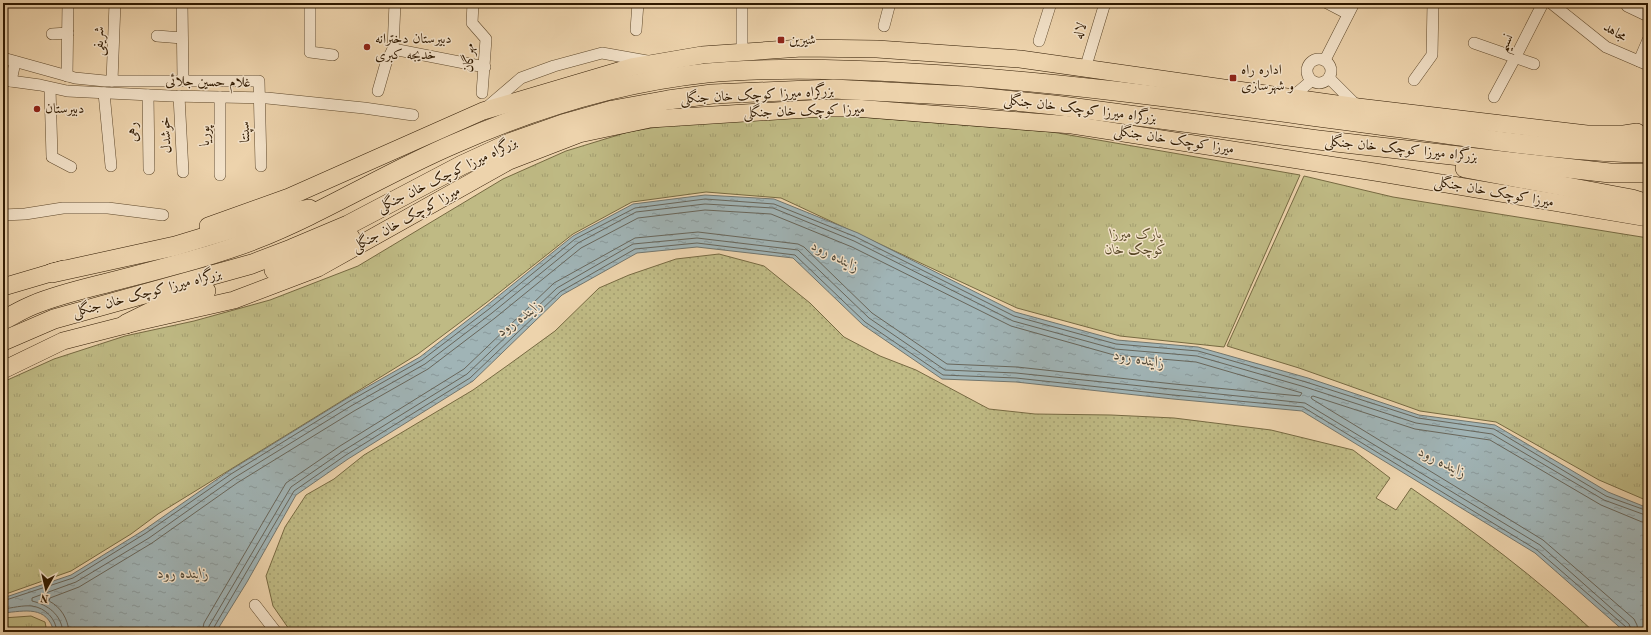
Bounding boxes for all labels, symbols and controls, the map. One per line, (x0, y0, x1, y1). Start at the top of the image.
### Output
street label: مجاهد (1601, 20, 1630, 45)
street label: لاله (1071, 21, 1089, 41)
street label: شریفی (91, 26, 110, 56)
place label: دبیرستان دخترانه خدیجه کبری (375, 32, 452, 63)
street label: نسیم (1496, 32, 1522, 57)
place label: شیرین (789, 33, 816, 48)
marker: شیرین (776, 35, 786, 45)
marker: دبیرستان دخترانه خدیجه کبری (362, 42, 372, 52)
street label: مهرگان (460, 44, 478, 72)
place label: اداره راه و شهرسازی (1241, 63, 1294, 95)
street label: غلام حسین جلائی (165, 72, 251, 95)
marker: اداره راه و شهرسازی (1228, 73, 1238, 83)
street label: بزرگراه میرزا کوچک خان جنگلی (680, 81, 835, 108)
street label: بزرگراه میرزا کوچک خان جنگلی (1003, 90, 1158, 127)
street label: میرزا کوچک خان جنگلی (743, 99, 865, 122)
place label: دبیرستان (45, 102, 84, 117)
marker: دبیرستان (32, 104, 42, 114)
street label: خوشدل (158, 116, 175, 154)
street label: سپنتا (238, 121, 254, 143)
street label: میرزا کوچک خان جنگلی (1113, 121, 1236, 158)
street label: رهی (126, 122, 141, 142)
street label: پوریا (198, 124, 215, 146)
street label: بزرگراه میرزا کوچک خان جنگلی (1324, 131, 1479, 166)
street label: بزرگراه میرزا کوچک خان جنگلی (374, 132, 520, 217)
street label: میرزا کوچک خان جنگلی (1433, 172, 1556, 211)
street label: میرزا کوچک خان جنگلی (348, 181, 464, 256)
park label: پارک میرزا کوچک خان (1105, 227, 1167, 259)
water label: زاینده رود (808, 239, 861, 276)
street label: بزرگراه میرزا کوچک خان جنگلی (70, 263, 224, 322)
water label: زاینده رود (495, 298, 546, 341)
water label: زاینده رود (1112, 348, 1166, 373)
water label: زاینده رود (1415, 445, 1468, 482)
water label: زاینده رود (157, 567, 209, 583)
north arrow (26, 569, 66, 609)
text: N (39, 591, 50, 603)

